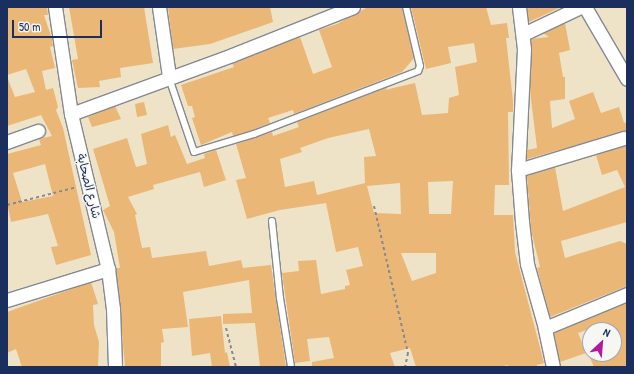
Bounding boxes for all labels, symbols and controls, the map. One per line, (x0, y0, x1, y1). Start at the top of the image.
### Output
scale bar (14, 12, 104, 38)
text: 50 m (19, 18, 40, 35)
street label: شارع الصحابة (74, 152, 104, 220)
north arrow (582, 322, 622, 362)
text: N (601, 325, 613, 340)

